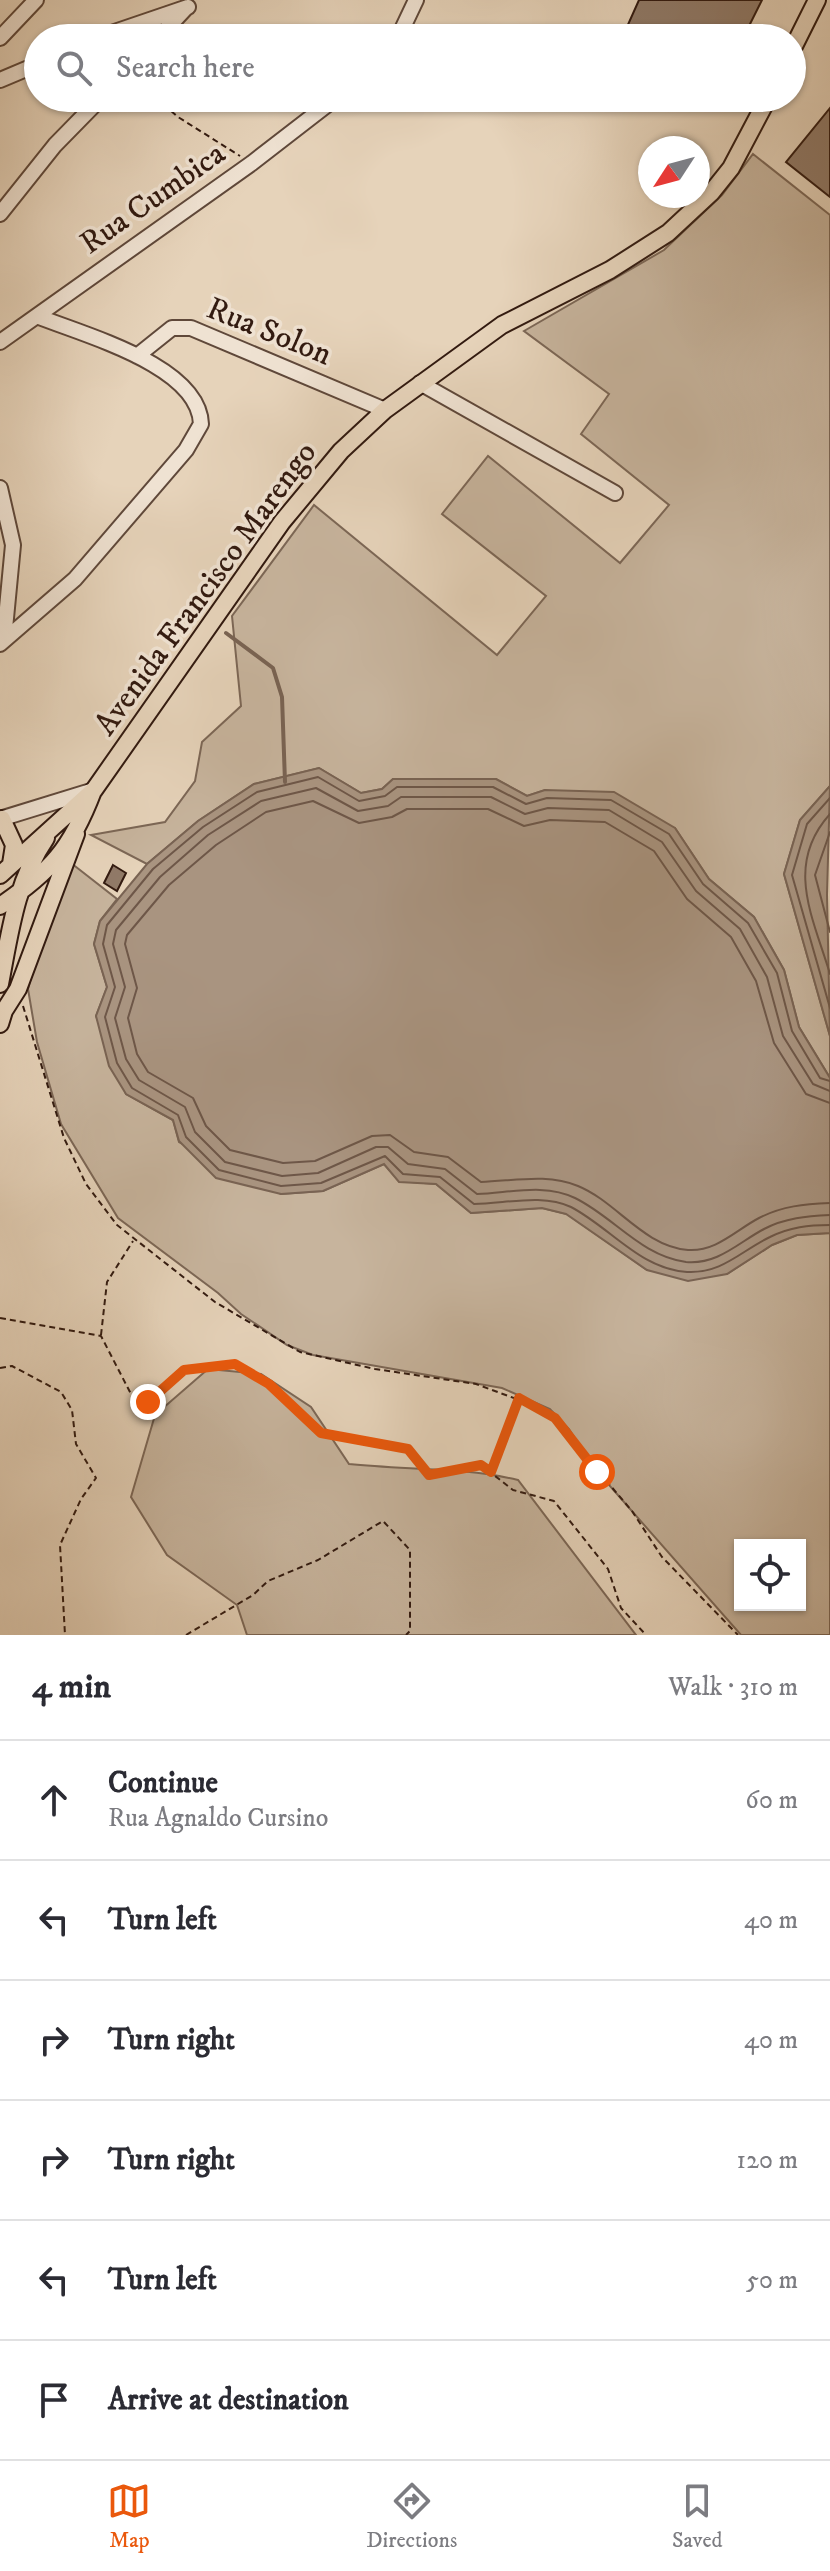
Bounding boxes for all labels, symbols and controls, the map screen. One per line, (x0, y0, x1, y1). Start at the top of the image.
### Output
search box (24, 24, 806, 112)
icon: search (52, 46, 96, 90)
text: Search here (116, 50, 255, 87)
street label: Rua Cumbica (73, 134, 234, 264)
north arrow (638, 136, 710, 208)
street label: Rua Solon (201, 289, 338, 375)
street label: Avenida Francisco Marengo (86, 434, 326, 744)
route end (130, 1384, 166, 1420)
route start (579, 1454, 615, 1490)
map controls (734, 1539, 806, 1611)
button: locate (734, 1539, 806, 1611)
text: 4 min (32, 1666, 111, 1708)
text: Walk · 310 m (668, 1671, 798, 1704)
text: Continue (108, 1765, 218, 1802)
icon: ahead (32, 1778, 76, 1822)
text: 60 m (745, 1784, 798, 1817)
text: Rua Agnaldo Cursino (108, 1802, 328, 1835)
icon: left (32, 1898, 76, 1942)
text: Turn left (108, 1902, 217, 1939)
text: 40 m (744, 1904, 798, 1937)
icon: right (32, 2018, 76, 2062)
text: Turn right (108, 2022, 235, 2059)
text: 40 m (744, 2024, 798, 2057)
icon: right (32, 2138, 76, 2182)
text: Turn right (108, 2142, 235, 2179)
text: 120 m (737, 2144, 798, 2177)
icon: left (32, 2258, 76, 2302)
text: Turn left (108, 2262, 217, 2299)
text: 50 m (746, 2264, 798, 2297)
icon: arrive (32, 2378, 76, 2422)
text: Arrive at destination (108, 2382, 349, 2419)
tab: Map (107, 2479, 151, 2554)
tab: Directions (366, 2479, 457, 2554)
tab: Saved (672, 2479, 723, 2554)

